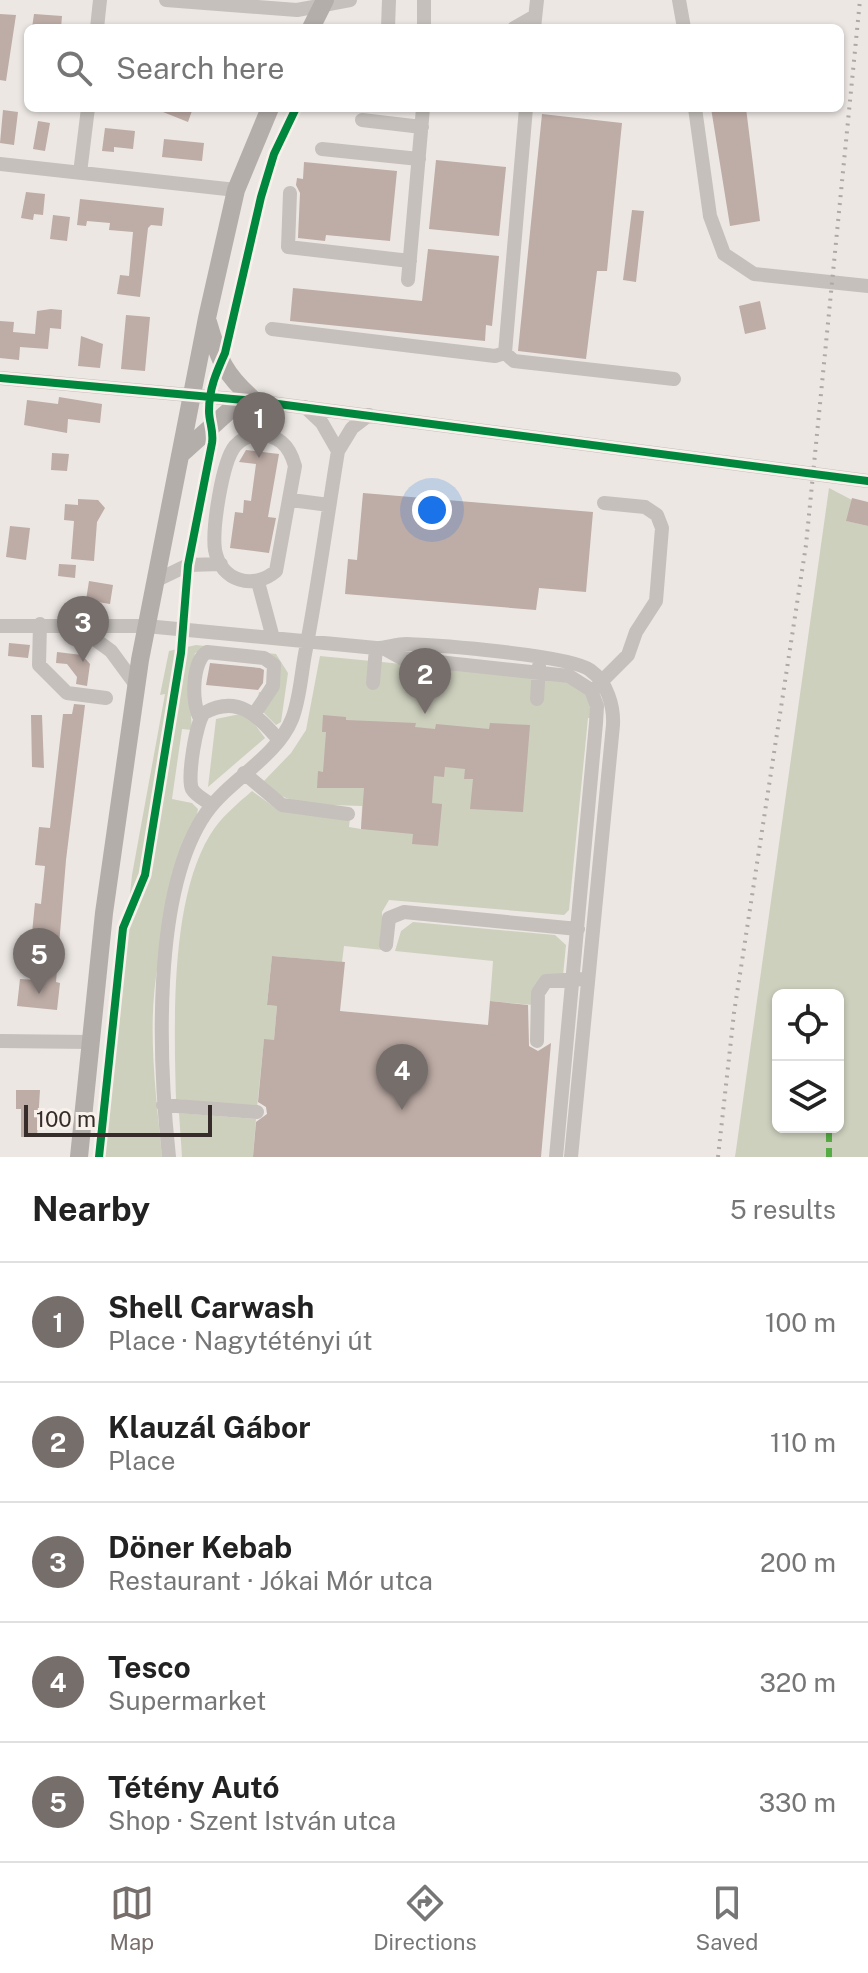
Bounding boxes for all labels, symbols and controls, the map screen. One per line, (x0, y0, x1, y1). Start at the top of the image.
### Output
search box (24, 24, 844, 112)
icon: search (52, 46, 96, 90)
text: Search here (116, 50, 284, 86)
pin: 1 (233, 392, 285, 458)
your location (412, 490, 452, 530)
pin: 3 (57, 596, 109, 662)
pin: 2 (399, 648, 451, 714)
pin: 5 (13, 928, 65, 994)
map controls (772, 989, 844, 1133)
button: locate (772, 989, 844, 1061)
pin: 4 (376, 1044, 428, 1110)
button: layers (772, 1061, 844, 1133)
scale bar (24, 1101, 212, 1137)
text: 100 m (36, 1106, 96, 1132)
text: Nearby (32, 1189, 150, 1229)
text: 5 results (730, 1194, 836, 1225)
text: Shell Carwash (108, 1289, 314, 1325)
text: 1 (52, 1307, 64, 1338)
text: 100 m (765, 1307, 836, 1338)
text: Place · Nagytétényi út (108, 1325, 373, 1356)
text: Klauzál Gábor (108, 1409, 311, 1445)
text: 2 (50, 1427, 66, 1458)
text: 110 m (770, 1427, 836, 1458)
text: Place (108, 1445, 175, 1476)
text: Döner Kebab (108, 1529, 292, 1565)
text: 3 (49, 1547, 67, 1578)
text: 200 m (760, 1547, 836, 1578)
text: Restaurant · Jókai Mór utca (108, 1565, 433, 1596)
text: Tesco (108, 1649, 191, 1685)
text: 4 (49, 1667, 67, 1698)
text: 320 m (759, 1667, 836, 1698)
text: Supermarket (108, 1685, 266, 1716)
text: Tétény Autó (108, 1769, 280, 1805)
text: 5 (49, 1787, 67, 1818)
text: 330 m (759, 1787, 836, 1818)
text: Shop · Szent István utca (108, 1805, 396, 1836)
tab: Map (110, 1881, 154, 1955)
tab: Directions (373, 1881, 477, 1955)
tab: Saved (696, 1881, 758, 1955)

